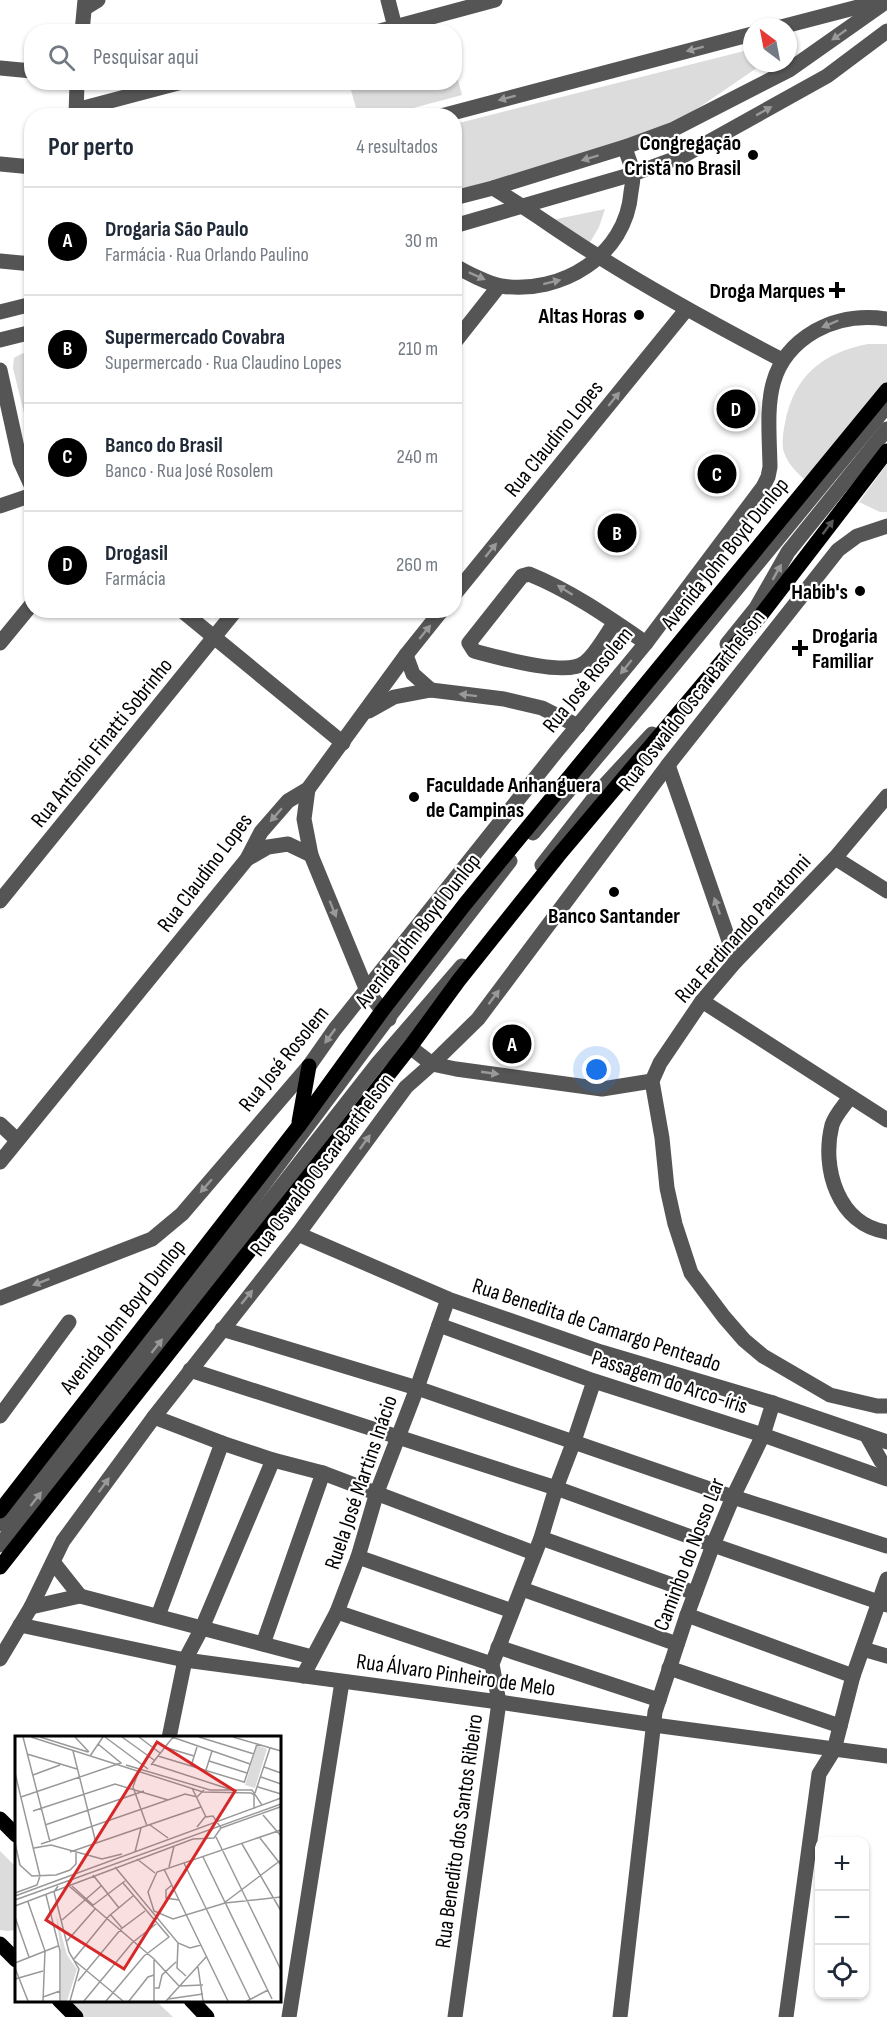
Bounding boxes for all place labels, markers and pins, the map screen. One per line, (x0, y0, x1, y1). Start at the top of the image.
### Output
place label: Congregação Cristã no Brasil (624, 130, 741, 182)
marker: Congregação Cristã no Brasil (746, 148, 760, 162)
place label: Droga Marques (710, 278, 825, 305)
marker: Droga Marques (830, 283, 844, 297)
place label: Altas Horas (537, 303, 627, 330)
marker: Altas Horas (632, 308, 646, 322)
pin: D (716, 386, 756, 432)
pin: C (698, 452, 736, 496)
pin: B (598, 510, 636, 556)
place label: Habib's (791, 579, 848, 606)
marker: Habib's (853, 584, 867, 598)
place label: Drogaria Familiar (812, 623, 878, 675)
marker: Drogaria Familiar (793, 641, 807, 655)
place label: Faculdade Anhanguera de Campinas (426, 772, 601, 824)
marker: Faculdade Anhanguera de Campinas (407, 790, 421, 804)
marker: Banco Santander (607, 885, 621, 899)
place label: Banco Santander (548, 903, 680, 930)
pin: A (492, 1022, 532, 1066)

